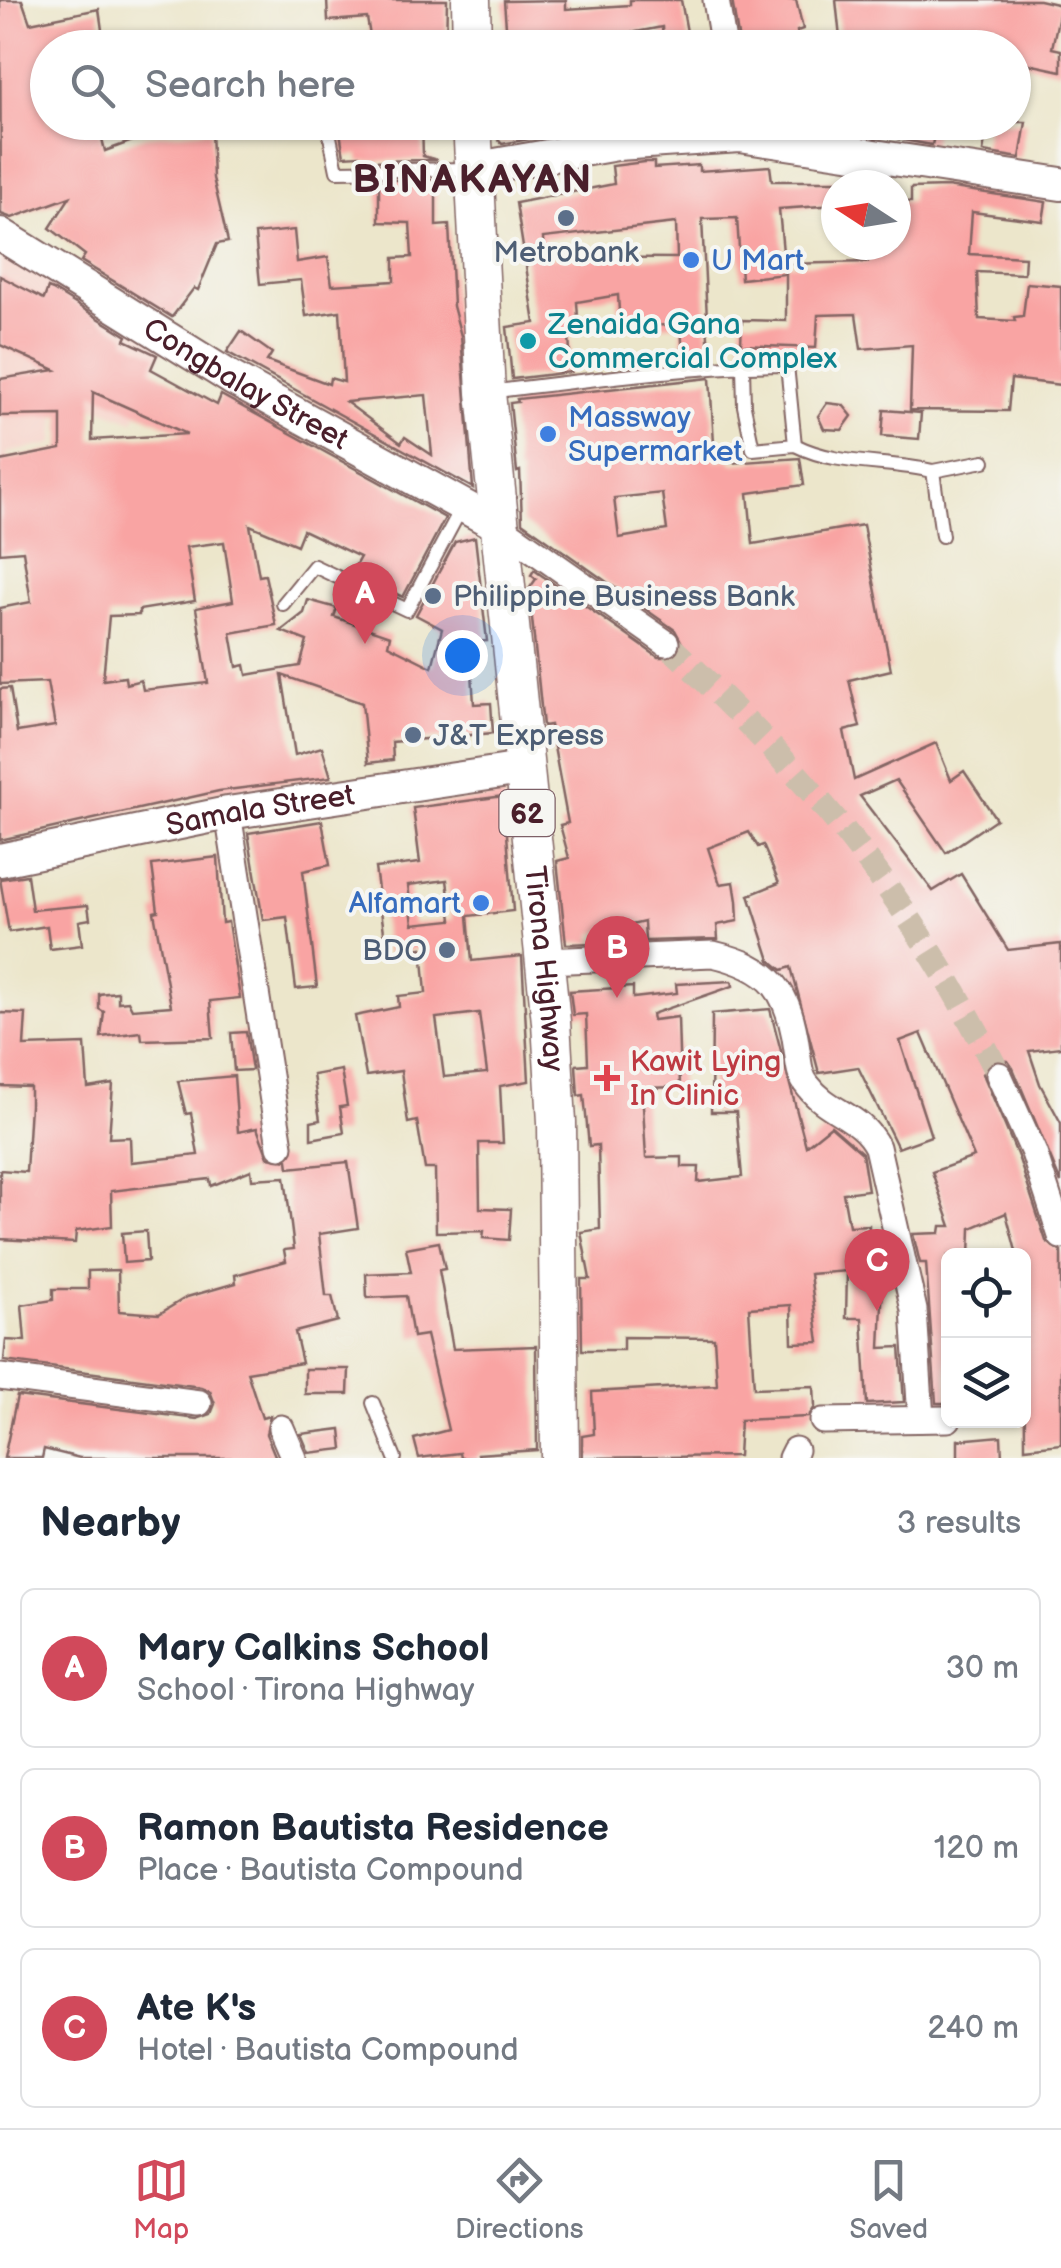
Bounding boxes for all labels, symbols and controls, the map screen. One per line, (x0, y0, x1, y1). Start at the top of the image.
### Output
search box (30, 30, 1031, 140)
icon: search (65, 58, 120, 113)
text: Search here (145, 63, 356, 108)
district label: BINAKAYAN (352, 156, 594, 204)
north arrow (821, 170, 911, 260)
marker: Metrobank (555, 207, 577, 229)
place label: Metrobank (493, 235, 639, 271)
place label: U Mart (711, 243, 804, 279)
marker: U Mart (680, 249, 702, 271)
place label: Zenaida Gana Commercial Complex (547, 307, 837, 377)
street label: Congbalay Street (136, 311, 354, 458)
marker: Zenaida Gana Commercial Complex (517, 330, 539, 352)
place label: Massway Supermarket (568, 400, 743, 470)
marker: Massway Supermarket (537, 423, 559, 445)
pin: A (332, 562, 398, 644)
place label: Philippine Business Bank (453, 579, 795, 615)
marker: Philippine Business Bank (422, 585, 444, 607)
your location (437, 630, 488, 681)
place label: J&T Express (433, 718, 604, 754)
marker: J&T Express (402, 724, 424, 746)
street label: Samala Street (163, 777, 357, 844)
road number: 62 (500, 790, 554, 836)
street label: Tirona Highway (516, 864, 571, 1073)
place label: Alfamart (349, 886, 461, 922)
marker: Alfamart (470, 892, 492, 914)
pin: B (584, 916, 650, 998)
place label: BDO (362, 933, 427, 969)
marker: BDO (436, 939, 458, 961)
place label: Kawit Lying In Clinic (630, 1044, 781, 1114)
marker: Kawit Lying In Clinic (594, 1065, 620, 1091)
pin: C (844, 1228, 910, 1311)
map controls (941, 1248, 1031, 1428)
button: locate (941, 1248, 1031, 1338)
button: layers (941, 1338, 1031, 1428)
text: Nearby (40, 1498, 180, 1549)
text: 3 results (897, 1504, 1021, 1543)
text: Mary Calkins School (137, 1626, 489, 1671)
text: A (65, 1649, 84, 1688)
text: 30 m (945, 1649, 1019, 1688)
text: School · Tirona Highway (137, 1671, 474, 1710)
text: Ramon Bautista Residence (137, 1806, 609, 1851)
text: B (63, 1829, 86, 1868)
text: 120 m (934, 1829, 1019, 1868)
text: Place · Bautista Compound (137, 1851, 524, 1890)
text: Ate K's (137, 1986, 256, 2031)
text: C (63, 2009, 86, 2048)
text: 240 m (927, 2009, 1019, 2048)
text: Hotel · Bautista Compound (137, 2031, 519, 2070)
tab: Map (133, 2153, 189, 2246)
tab: Directions (455, 2153, 584, 2246)
tab: Saved (850, 2153, 928, 2246)

